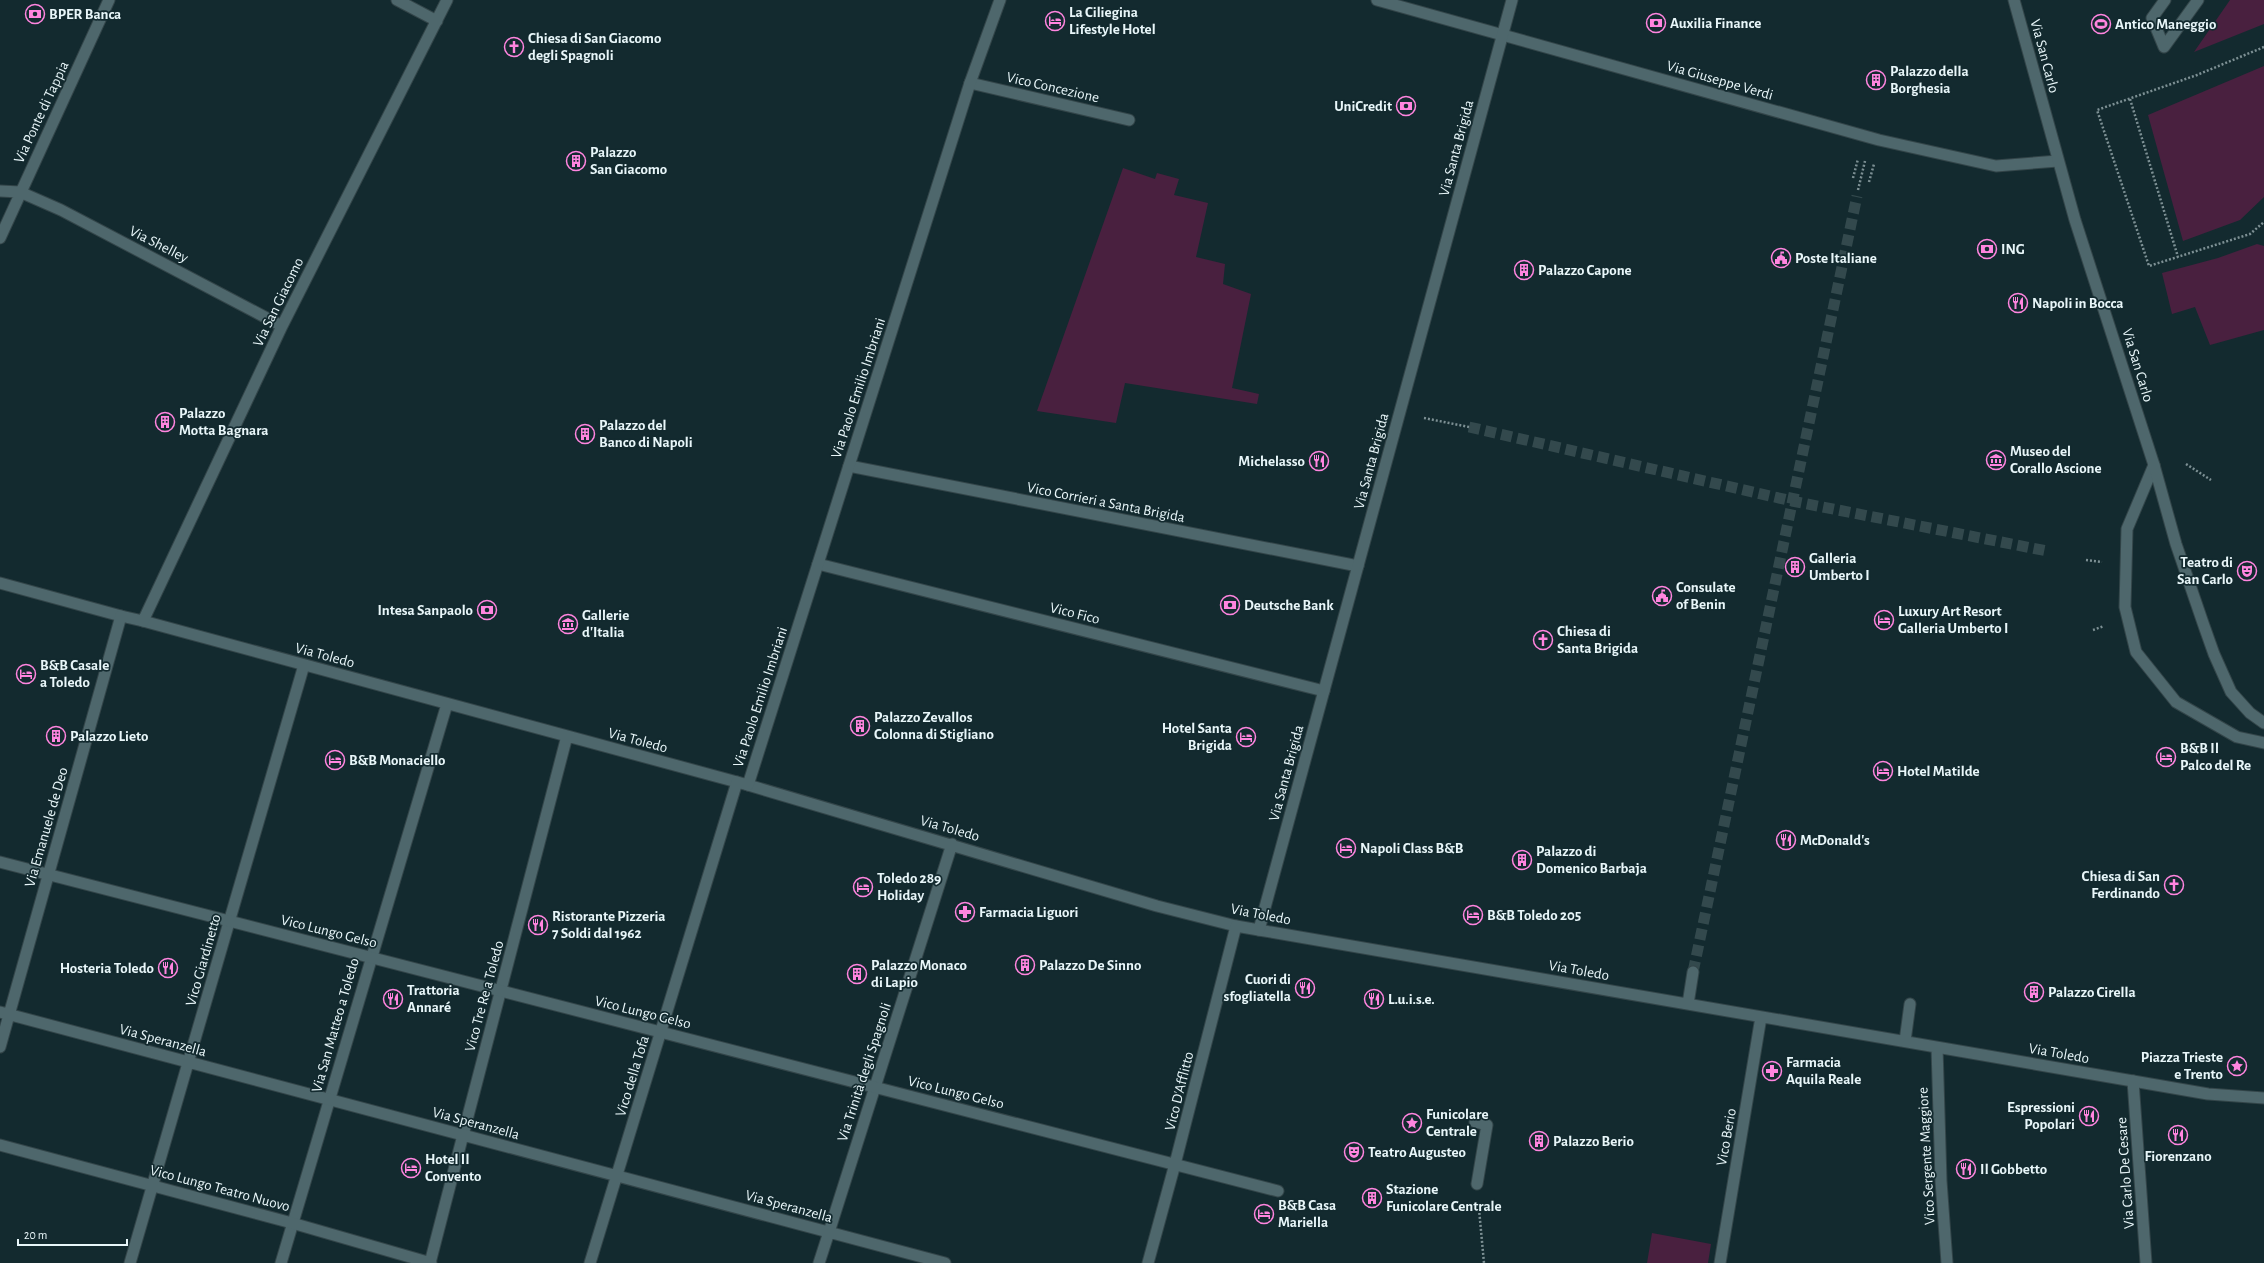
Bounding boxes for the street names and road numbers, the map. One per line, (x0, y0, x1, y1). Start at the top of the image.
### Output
street label: Via San Carlo (2027, 18, 2062, 95)
street label: Via Giuseppe Verdi (1665, 58, 1775, 103)
street label: Via Ponte di Tappia (11, 59, 72, 165)
street label: Vico Concezione (1005, 70, 1101, 105)
street label: Via Santa Brigida (1436, 98, 1477, 198)
street label: Via Shelley (127, 223, 191, 266)
street label: Via San Giacomo (250, 255, 306, 349)
street label: Via Paolo Emilio Imbriani (829, 316, 888, 460)
street label: Via San Carlo (2119, 327, 2156, 404)
street label: Via Santa Brigida (1351, 411, 1392, 511)
street label: Vico Corrieri a Santa Brigida (1026, 480, 1186, 525)
street label: Vico Fico (1048, 600, 1101, 627)
street label: Via Paolo Emilio Imbriani (731, 625, 790, 769)
street label: Via Toledo (293, 640, 356, 671)
street label: Via Santa Brigida (1266, 723, 1307, 823)
street label: Via Toledo (606, 725, 669, 756)
street label: Via Emanuele de Deo (22, 766, 71, 889)
street label: Via Toledo (918, 813, 981, 844)
street label: Via Toledo (1230, 901, 1292, 928)
street label: Vico Lungo Gelso (279, 912, 379, 951)
street label: Vico Giardinetto (183, 913, 224, 1008)
street label: Vico Tre Re a Toledo (462, 939, 507, 1053)
street label: Via San Matteo a Toledo (309, 956, 362, 1094)
street label: Via Toledo (1548, 958, 1610, 983)
street label: Vico Lungo Gelso (593, 993, 693, 1032)
street label: Via Trinità degli Spagnoli (835, 1001, 894, 1143)
street label: Via Speranzella (118, 1022, 208, 1059)
street label: Vico della Tofa (613, 1034, 652, 1118)
street label: Via Toledo (2028, 1041, 2090, 1066)
street label: Vico D'Afflitto (1162, 1050, 1197, 1132)
street label: Vico Lungo Gelso (906, 1073, 1006, 1112)
street label: Vico Sergente Maggiore (1915, 1087, 1938, 1225)
street label: Via Speranzella (431, 1105, 521, 1142)
street label: Vico Berio (1714, 1107, 1739, 1167)
street label: Via Carlo De Cesare (2114, 1116, 2137, 1229)
street label: Vico Lungo Teatro Nuovo (148, 1163, 292, 1214)
street label: Via Speranzella (744, 1188, 834, 1225)

